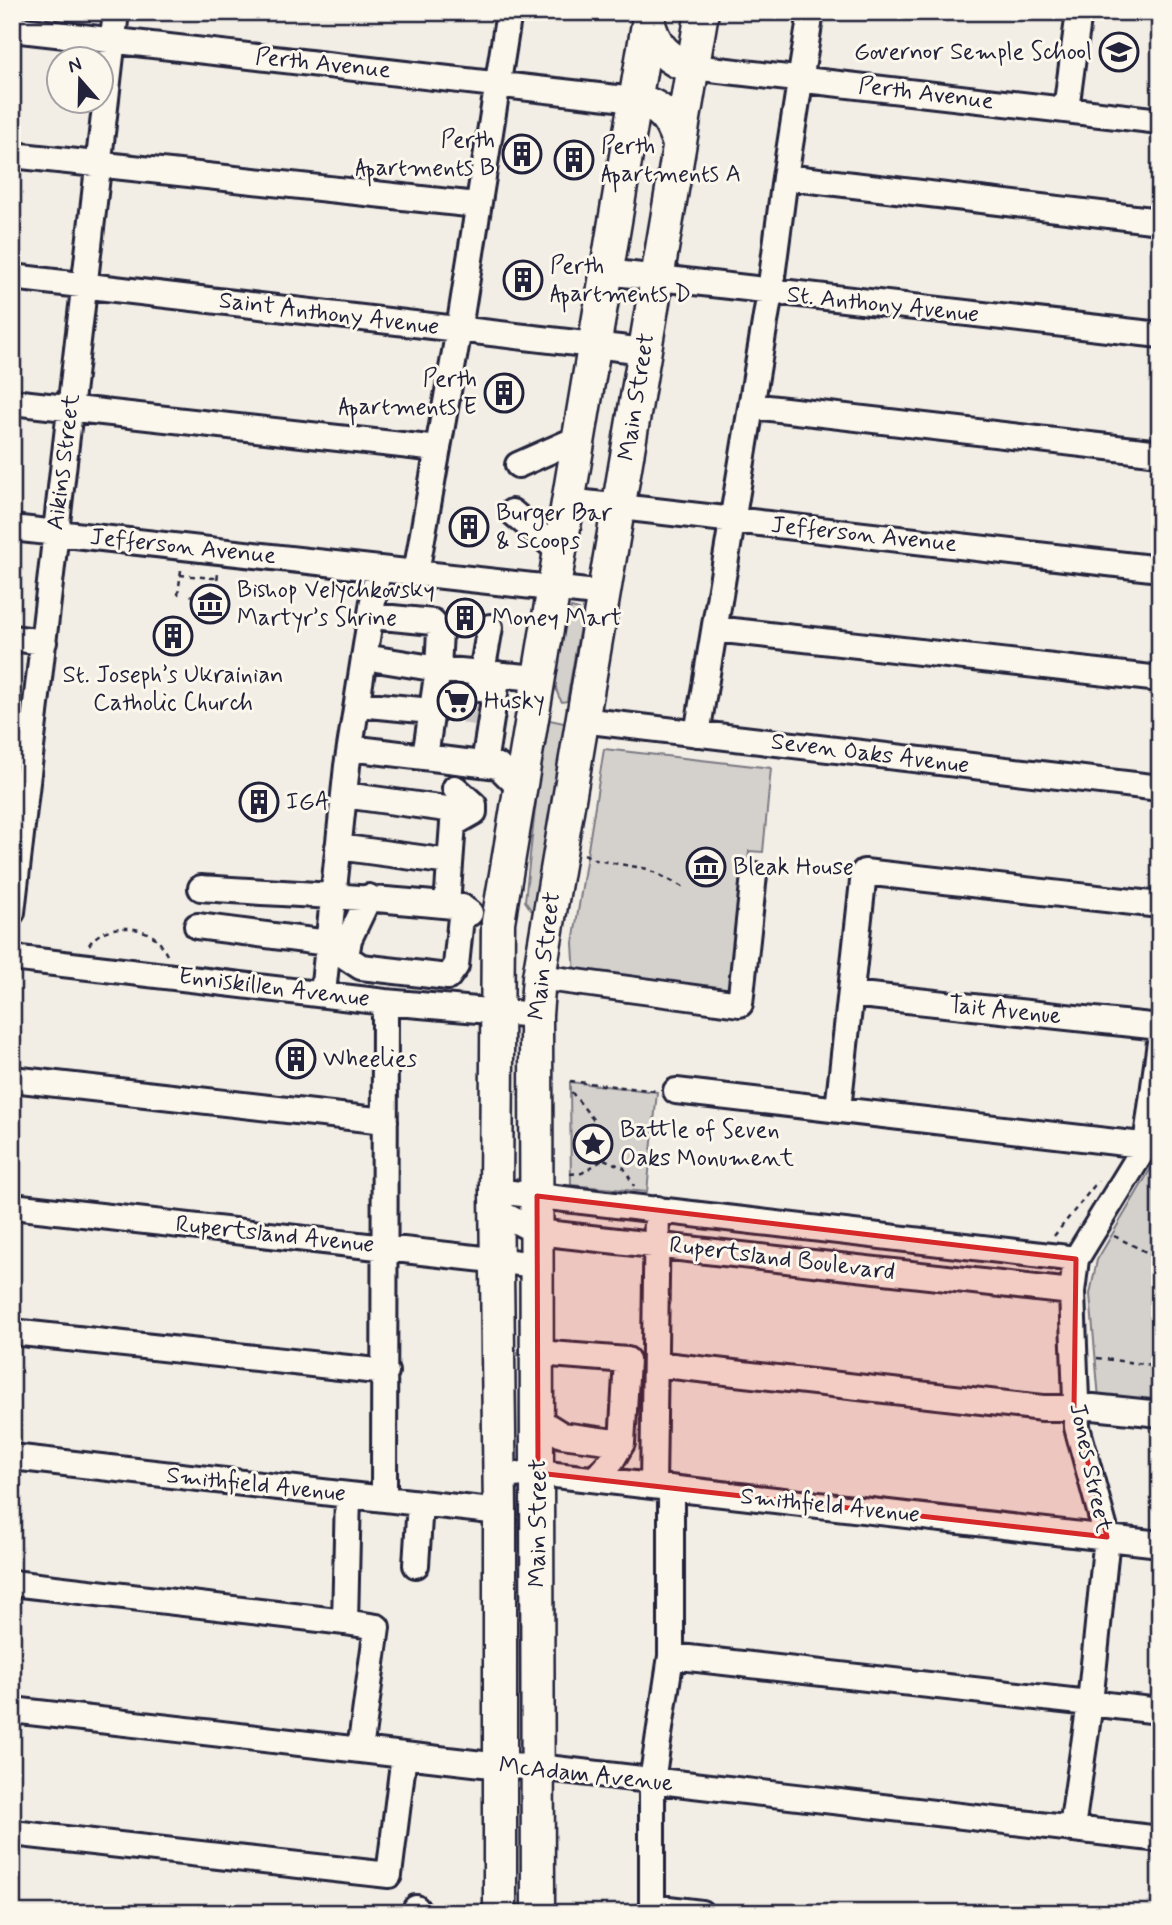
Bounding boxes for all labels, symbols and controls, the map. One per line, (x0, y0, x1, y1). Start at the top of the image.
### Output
school or university icon: Governor Semple School (1098, 31, 1140, 73)
place label: Governor Semple School (854, 37, 1092, 68)
street label: Perth Avenue (254, 41, 392, 87)
north arrow (46, 46, 116, 116)
text: N (64, 52, 85, 79)
street label: Perth Avenue (857, 70, 996, 118)
place label: Perth Apartments B (355, 125, 495, 187)
place label: Perth Apartments A (601, 131, 741, 193)
building icon: Perth Apartments B (501, 133, 543, 175)
building icon: Perth Apartments A (553, 139, 595, 181)
place label: Perth Apartments D (550, 251, 691, 313)
building icon: Perth Apartments D (502, 259, 544, 301)
street label: St. Anthony Avenue (785, 279, 981, 331)
street label: Saint Anthony Avenue (217, 285, 441, 343)
street label: Main Street (612, 331, 662, 463)
place label: Perth Apartments E (339, 364, 477, 426)
building icon: Perth Apartments E (483, 372, 525, 414)
street label: Aikins Street (40, 392, 88, 532)
place label: Burger Bar & Scoops (496, 498, 613, 557)
building icon: Burger Bar & Scoops (448, 506, 490, 548)
street label: Jefferson Avenue (769, 510, 959, 560)
street label: Jefferson Avenue (88, 522, 278, 572)
place label: Bishop Velychkovsky Martyr’s Shrine (237, 575, 435, 634)
museum icon: Bishop Velychkovsky Martyr’s Shrine (189, 583, 231, 625)
building icon: Money Mart (444, 597, 486, 639)
place label: Money Mart (492, 603, 622, 634)
building icon: St. Joseph’s Ukrainian Catholic Church (152, 615, 194, 657)
place label: St. Joseph’s Ukrainian Catholic Church (63, 660, 284, 719)
supermarket icon: Husky (436, 680, 478, 722)
place label: Husky (484, 686, 545, 717)
street label: Seven Oaks Avenue (769, 726, 971, 782)
building icon: IGA (238, 781, 280, 823)
place label: IGA (286, 787, 330, 818)
museum icon: Bleak House (685, 846, 727, 888)
place label: Bleak House (733, 852, 854, 883)
street label: Main Street (522, 890, 568, 1022)
street label: Enniskillen Avenue (177, 961, 371, 1015)
street label: Tait Avenue (947, 990, 1063, 1032)
building icon: Wheelies (275, 1038, 317, 1080)
place label: Wheelies (323, 1044, 417, 1075)
place label: Battle of Seven Oaks Monument (620, 1115, 794, 1174)
place icon: Battle of Seven Oaks Monument (572, 1123, 614, 1165)
street label: Rupertsland Avenue (174, 1209, 376, 1261)
street label: Rupertsland Boulevard (668, 1230, 896, 1288)
street label: Jones Street (1061, 1400, 1119, 1536)
street label: Main Street (523, 1459, 554, 1587)
street label: Smithfield Avenue (165, 1460, 347, 1510)
street label: Smithfield Avenue (739, 1481, 921, 1531)
street label: McAdam Avenue (497, 1750, 675, 1800)

